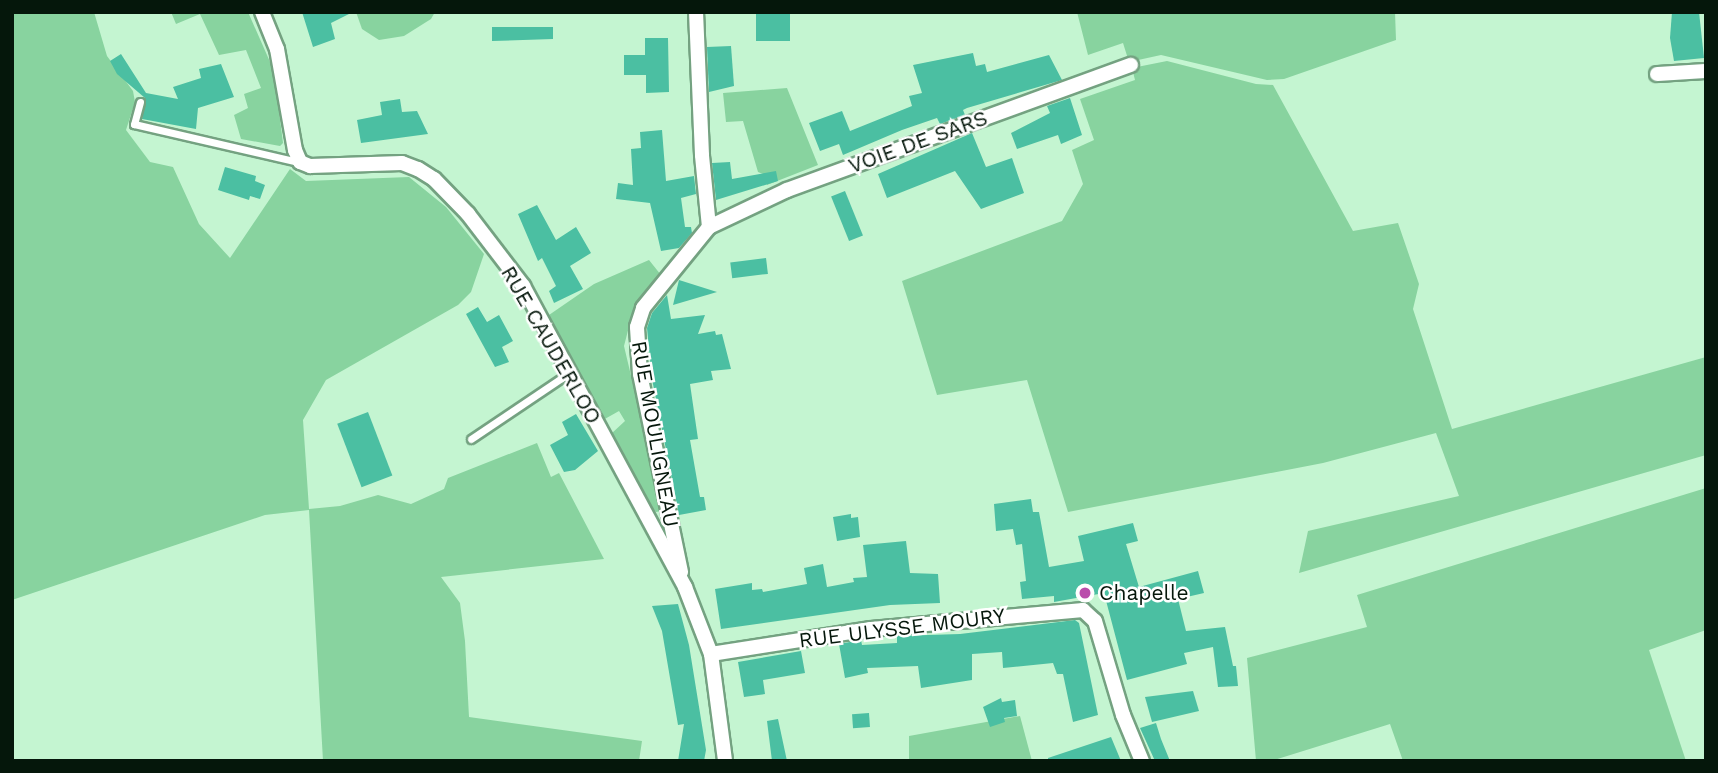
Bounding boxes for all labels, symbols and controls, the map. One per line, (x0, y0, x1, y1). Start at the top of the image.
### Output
street label: VOIE DE SARS (845, 105, 991, 179)
street label: RUE CAUDERLOO (496, 262, 606, 428)
street label: RUE MOULIGNEAU (626, 339, 684, 529)
place label: Chapelle (1099, 580, 1189, 606)
marker: Chapelle (1077, 585, 1093, 601)
street label: RUE ULYSSE MOURY (797, 603, 1007, 653)

